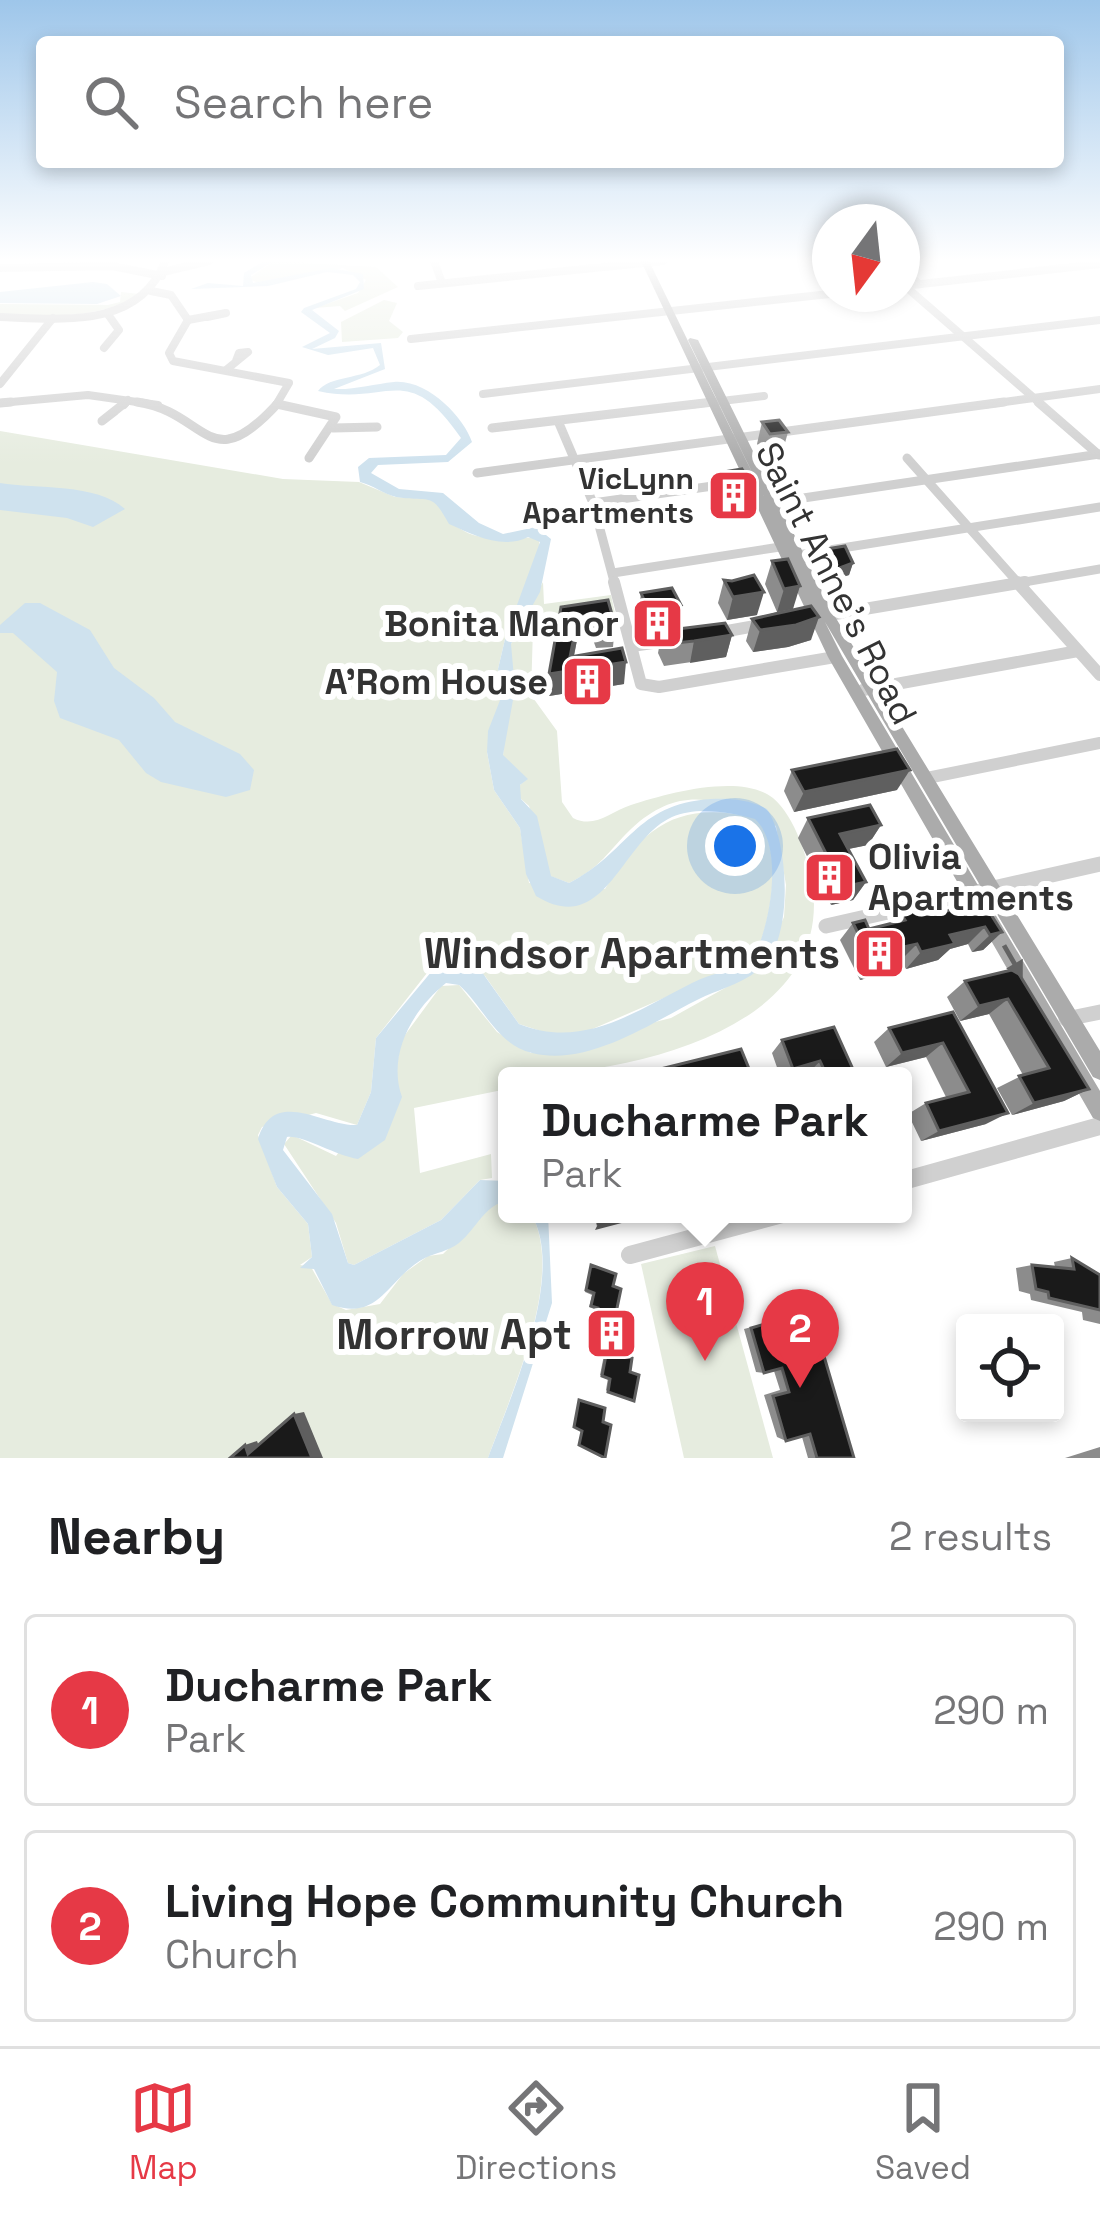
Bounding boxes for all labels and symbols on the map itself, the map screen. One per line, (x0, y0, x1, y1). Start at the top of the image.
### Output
north arrow (812, 204, 920, 312)
street label: Saint Anne's Road (745, 434, 927, 732)
place label: VicLynn Apartments (523, 459, 694, 532)
building icon: VicLynn Apartments (705, 468, 761, 524)
building icon: Bonita Manor (630, 595, 686, 651)
place label: Bonita Manor (384, 601, 619, 647)
building icon: A'Rom House (559, 653, 615, 709)
place label: A'Rom House (325, 659, 548, 705)
your location (705, 816, 765, 876)
place label: Olivia Apartments (868, 834, 1074, 921)
building icon: Olivia Apartments (801, 849, 857, 905)
building icon: Windsor Apartments (851, 925, 907, 981)
place label: Windsor Apartments (424, 927, 840, 980)
one-way arrow (1001, 944, 1022, 977)
pin: 1 (666, 1262, 744, 1361)
pin: 2 (761, 1289, 839, 1388)
building icon: Morrow Apt (583, 1306, 639, 1362)
place label: Morrow Apt (336, 1308, 572, 1361)

